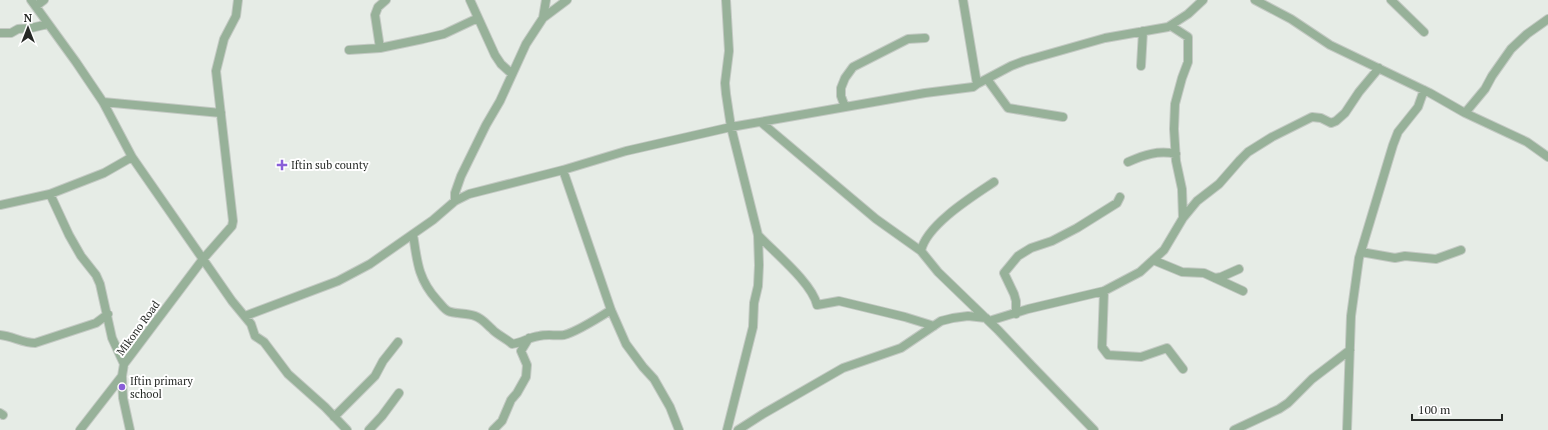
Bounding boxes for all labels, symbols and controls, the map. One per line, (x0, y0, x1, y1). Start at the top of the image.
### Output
north arrow (8, 8, 48, 48)
text: N (24, 11, 33, 25)
place label: Iftin sub county (291, 158, 369, 172)
marker: Iftin sub county (276, 159, 288, 171)
street label: Mikono Road (113, 298, 163, 358)
place label: Iftin primary school (130, 374, 193, 401)
marker: Iftin primary school (117, 382, 127, 392)
scale bar (1412, 396, 1502, 422)
text: 100 m (1418, 402, 1451, 417)

